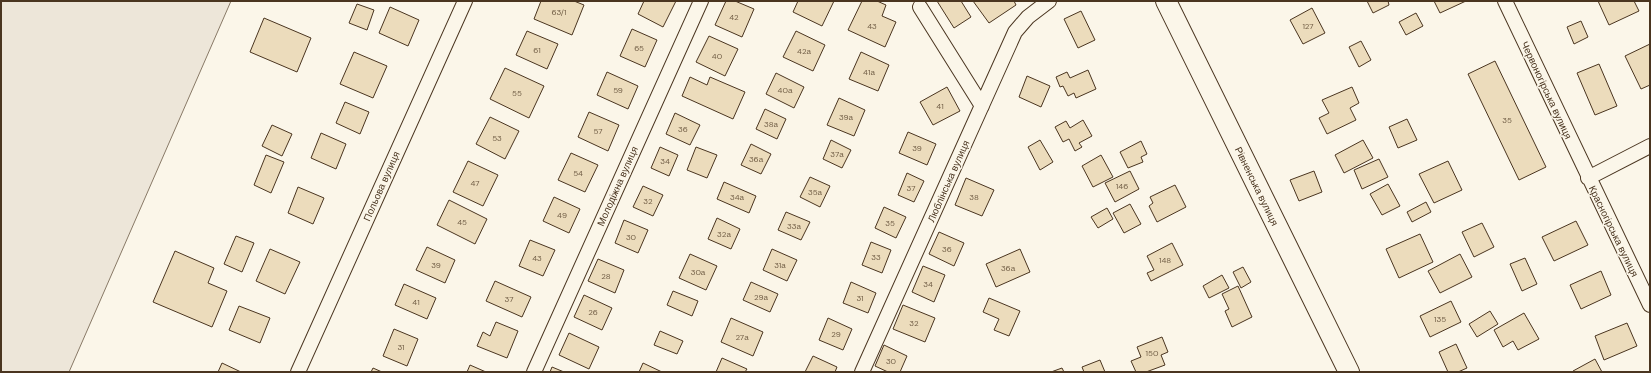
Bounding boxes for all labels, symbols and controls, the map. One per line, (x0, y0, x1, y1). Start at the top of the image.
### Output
house number: 63/1 (551, 7, 567, 17)
house number: 42 (729, 12, 739, 22)
house number: 43 (867, 21, 877, 31)
house number: 127 (1302, 21, 1314, 31)
street label: Червоногірська вулиця (1518, 39, 1575, 141)
house number: 65 (634, 43, 644, 53)
house number: 61 (533, 45, 541, 55)
house number: 42а (797, 46, 812, 56)
house number: 40 (712, 51, 723, 61)
house number: 41а (863, 67, 875, 77)
house number: 59 (613, 85, 623, 95)
house number: 40а (778, 85, 793, 95)
house number: 55 (512, 88, 522, 98)
house number: 41 (936, 101, 944, 111)
house number: 39а (839, 112, 854, 122)
house number: 35 (1502, 115, 1512, 125)
house number: 38а (764, 119, 779, 129)
house number: 36 (678, 124, 688, 134)
house number: 57 (593, 126, 603, 136)
house number: 53 (492, 133, 502, 143)
street label: Люблінська вулиця (925, 138, 972, 224)
house number: 39 (912, 143, 922, 153)
street label: Молодіжна вулиця (594, 144, 641, 228)
street label: Рівненська вулиця (1232, 145, 1281, 228)
street label: Польова вулиця (360, 149, 403, 223)
house number: 37а (830, 149, 844, 159)
house number: 36а (749, 154, 764, 164)
house number: 34 (660, 156, 670, 166)
house number: 54 (573, 168, 583, 178)
house number: 47 (470, 178, 480, 188)
house number: 146 (1116, 181, 1128, 191)
house number: 37 (907, 183, 915, 193)
street label: Красногірська вулиця (1586, 183, 1641, 279)
house number: 35а (808, 187, 823, 197)
house number: 34а (730, 192, 745, 202)
house number: 38 (969, 192, 979, 202)
house number: 32 (643, 196, 653, 206)
house number: 49 (557, 210, 567, 220)
house number: 45 (457, 217, 467, 227)
house number: 35 (885, 218, 895, 228)
house number: 33а (787, 221, 802, 231)
house number: 32а (717, 229, 731, 239)
house number: 30 (626, 232, 637, 242)
house number: 36 (942, 244, 952, 254)
house number: 33 (871, 252, 881, 262)
house number: 43 (532, 253, 542, 263)
house number: 148 (1159, 255, 1171, 265)
house number: 39 (431, 260, 441, 270)
house number: 31а (774, 260, 786, 270)
house number: 36а (1001, 263, 1016, 273)
house number: 30а (691, 267, 706, 277)
house number: 28 (601, 271, 611, 281)
house number: 34 (923, 279, 933, 289)
house number: 29а (754, 292, 769, 302)
house number: 31 (856, 293, 864, 303)
house number: 37 (505, 294, 513, 304)
house number: 41 (412, 297, 420, 307)
house number: 26 (588, 307, 598, 317)
house number: 135 (1434, 314, 1446, 324)
house number: 32 (909, 318, 919, 328)
house number: 29 (831, 329, 841, 339)
house number: 27а (735, 332, 749, 342)
house number: 31 (397, 342, 405, 352)
house number: 150 (1146, 348, 1159, 358)
house number: 30 (886, 356, 897, 366)

